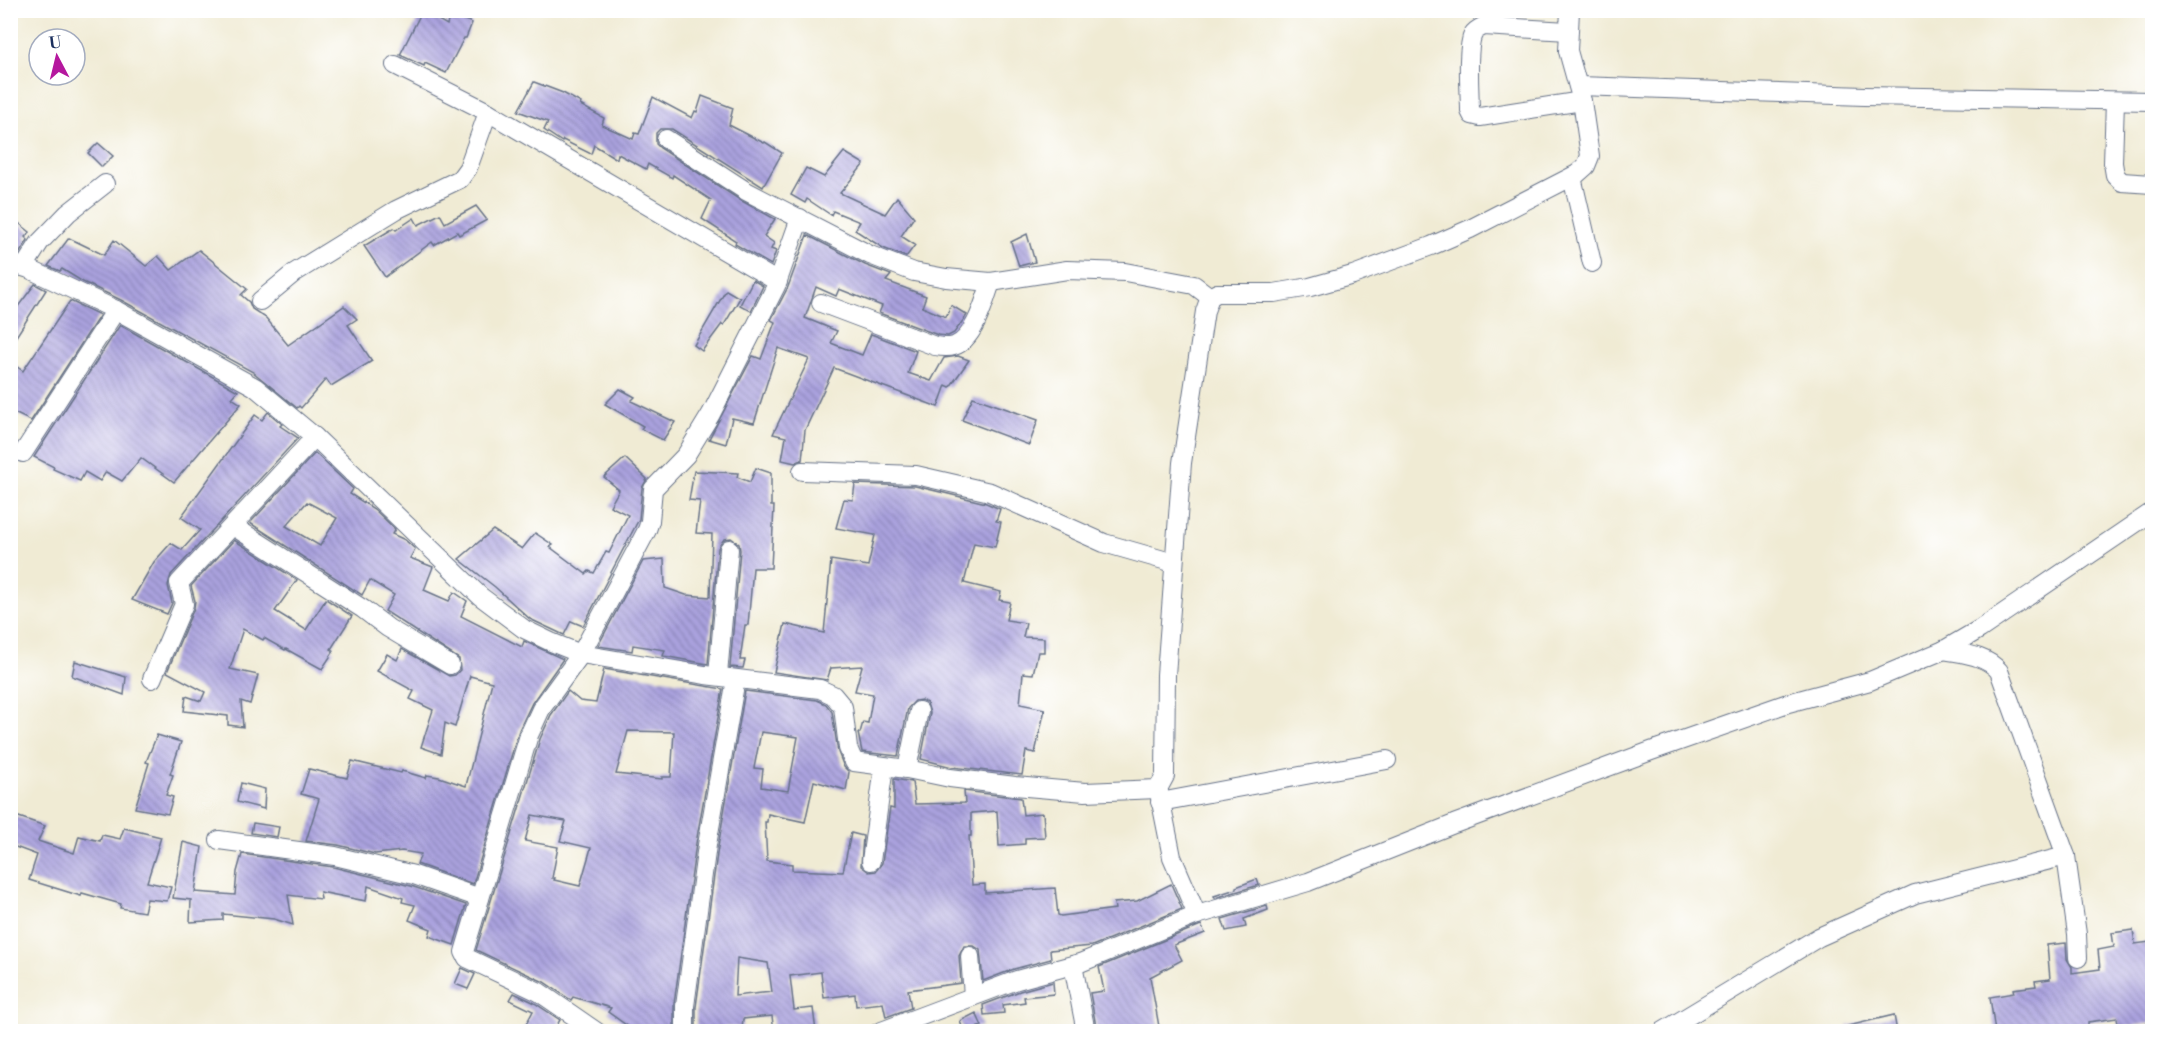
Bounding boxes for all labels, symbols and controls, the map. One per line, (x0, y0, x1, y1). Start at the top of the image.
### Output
north arrow (27, 27, 87, 87)
text: U (48, 32, 63, 54)

